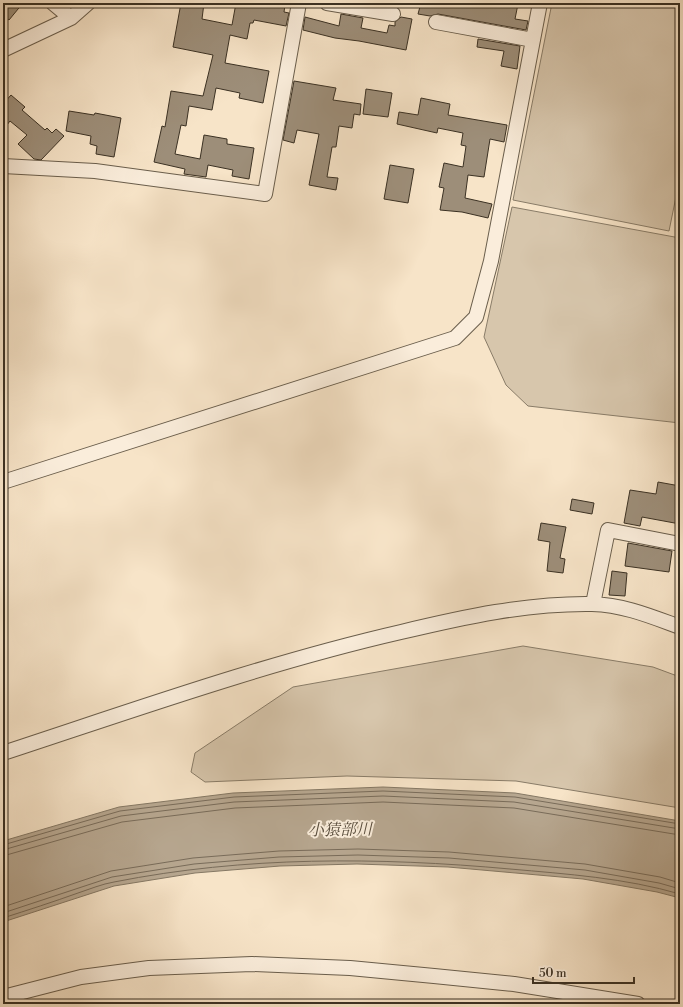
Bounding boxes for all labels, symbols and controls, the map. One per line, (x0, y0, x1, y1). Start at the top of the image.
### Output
water label: 小猿部川 (308, 819, 374, 841)
scale bar (533, 959, 634, 985)
text: 50 m (539, 966, 567, 981)

